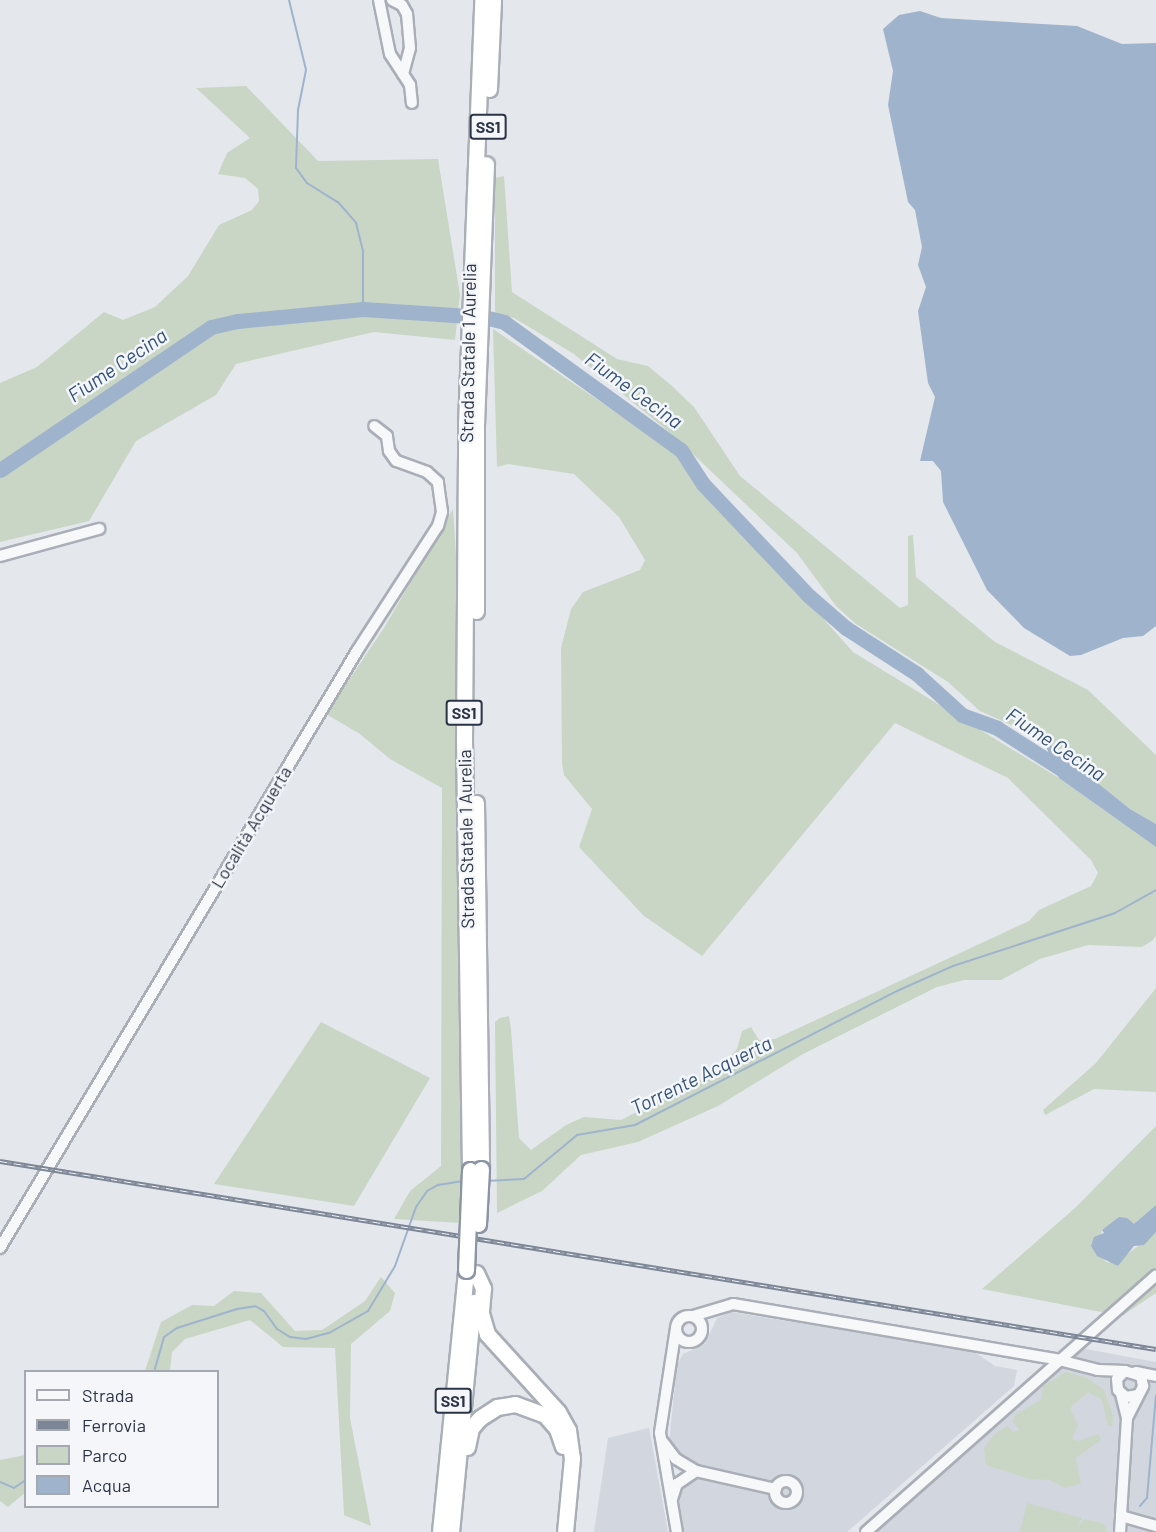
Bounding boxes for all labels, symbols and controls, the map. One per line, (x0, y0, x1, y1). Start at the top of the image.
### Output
road number: SS1 (468, 114, 508, 140)
street label: Strada Statale 1 Aurelia (456, 263, 480, 443)
water label: Fiume Cecina (63, 323, 171, 407)
water label: Fiume Cecina (581, 347, 687, 433)
road number: SS1 (444, 700, 484, 726)
water label: Fiume Cecina (1002, 702, 1110, 786)
street label: Strada Statale 1 Aurelia (454, 749, 478, 929)
street label: Località Acquerta (206, 762, 296, 892)
water label: Torrente Acquerta (627, 1030, 775, 1120)
legend (24, 1370, 219, 1508)
text: Strada (82, 1384, 134, 1406)
road number: SS1 (434, 1388, 472, 1414)
text: Ferrovia (82, 1414, 146, 1436)
text: Parco (82, 1444, 127, 1466)
text: Acqua (82, 1474, 131, 1496)

